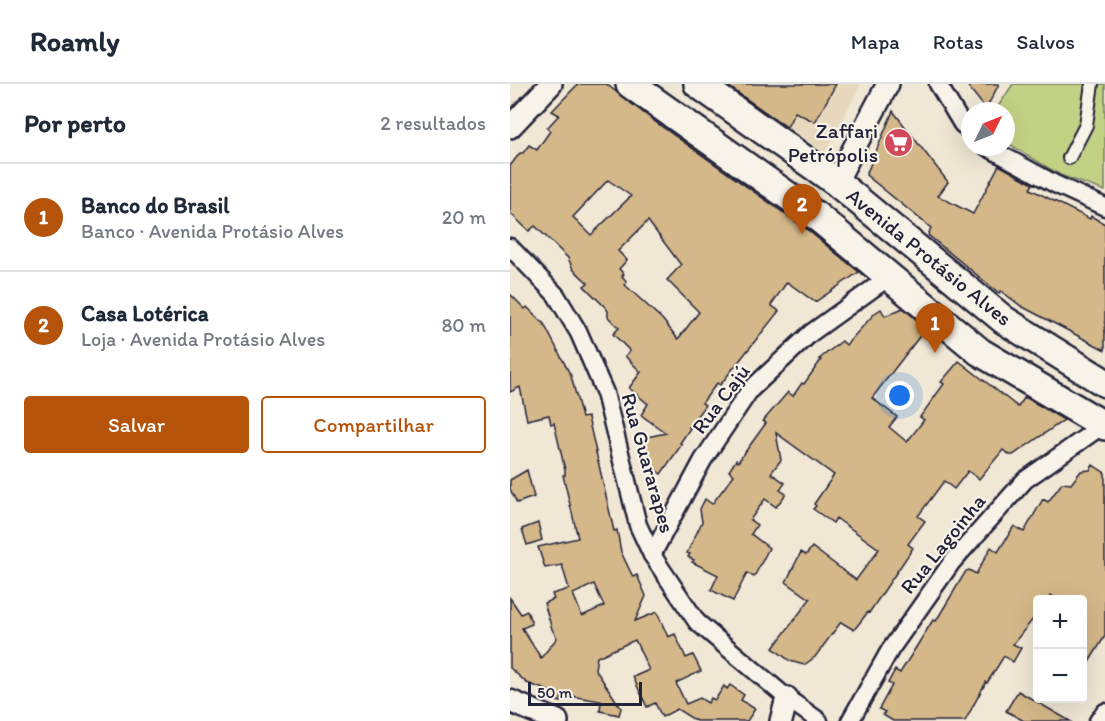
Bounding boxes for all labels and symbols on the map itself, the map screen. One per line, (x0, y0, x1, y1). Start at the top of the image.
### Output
north arrow (961, 102, 1015, 156)
place label: Zaffari Petrópolis (788, 118, 878, 167)
supermarket icon: Zaffari Petrópolis (883, 127, 915, 159)
street label: Avenida Protásio Alves (842, 182, 1017, 331)
pin: 2 (782, 184, 822, 234)
pin: 1 (916, 304, 954, 353)
street label: Rua Cajú (686, 359, 755, 438)
your location (885, 381, 914, 410)
street label: Rua Guararapes (617, 390, 680, 536)
street label: Rua Lagoinha (895, 489, 990, 599)
scale bar (528, 679, 642, 706)

